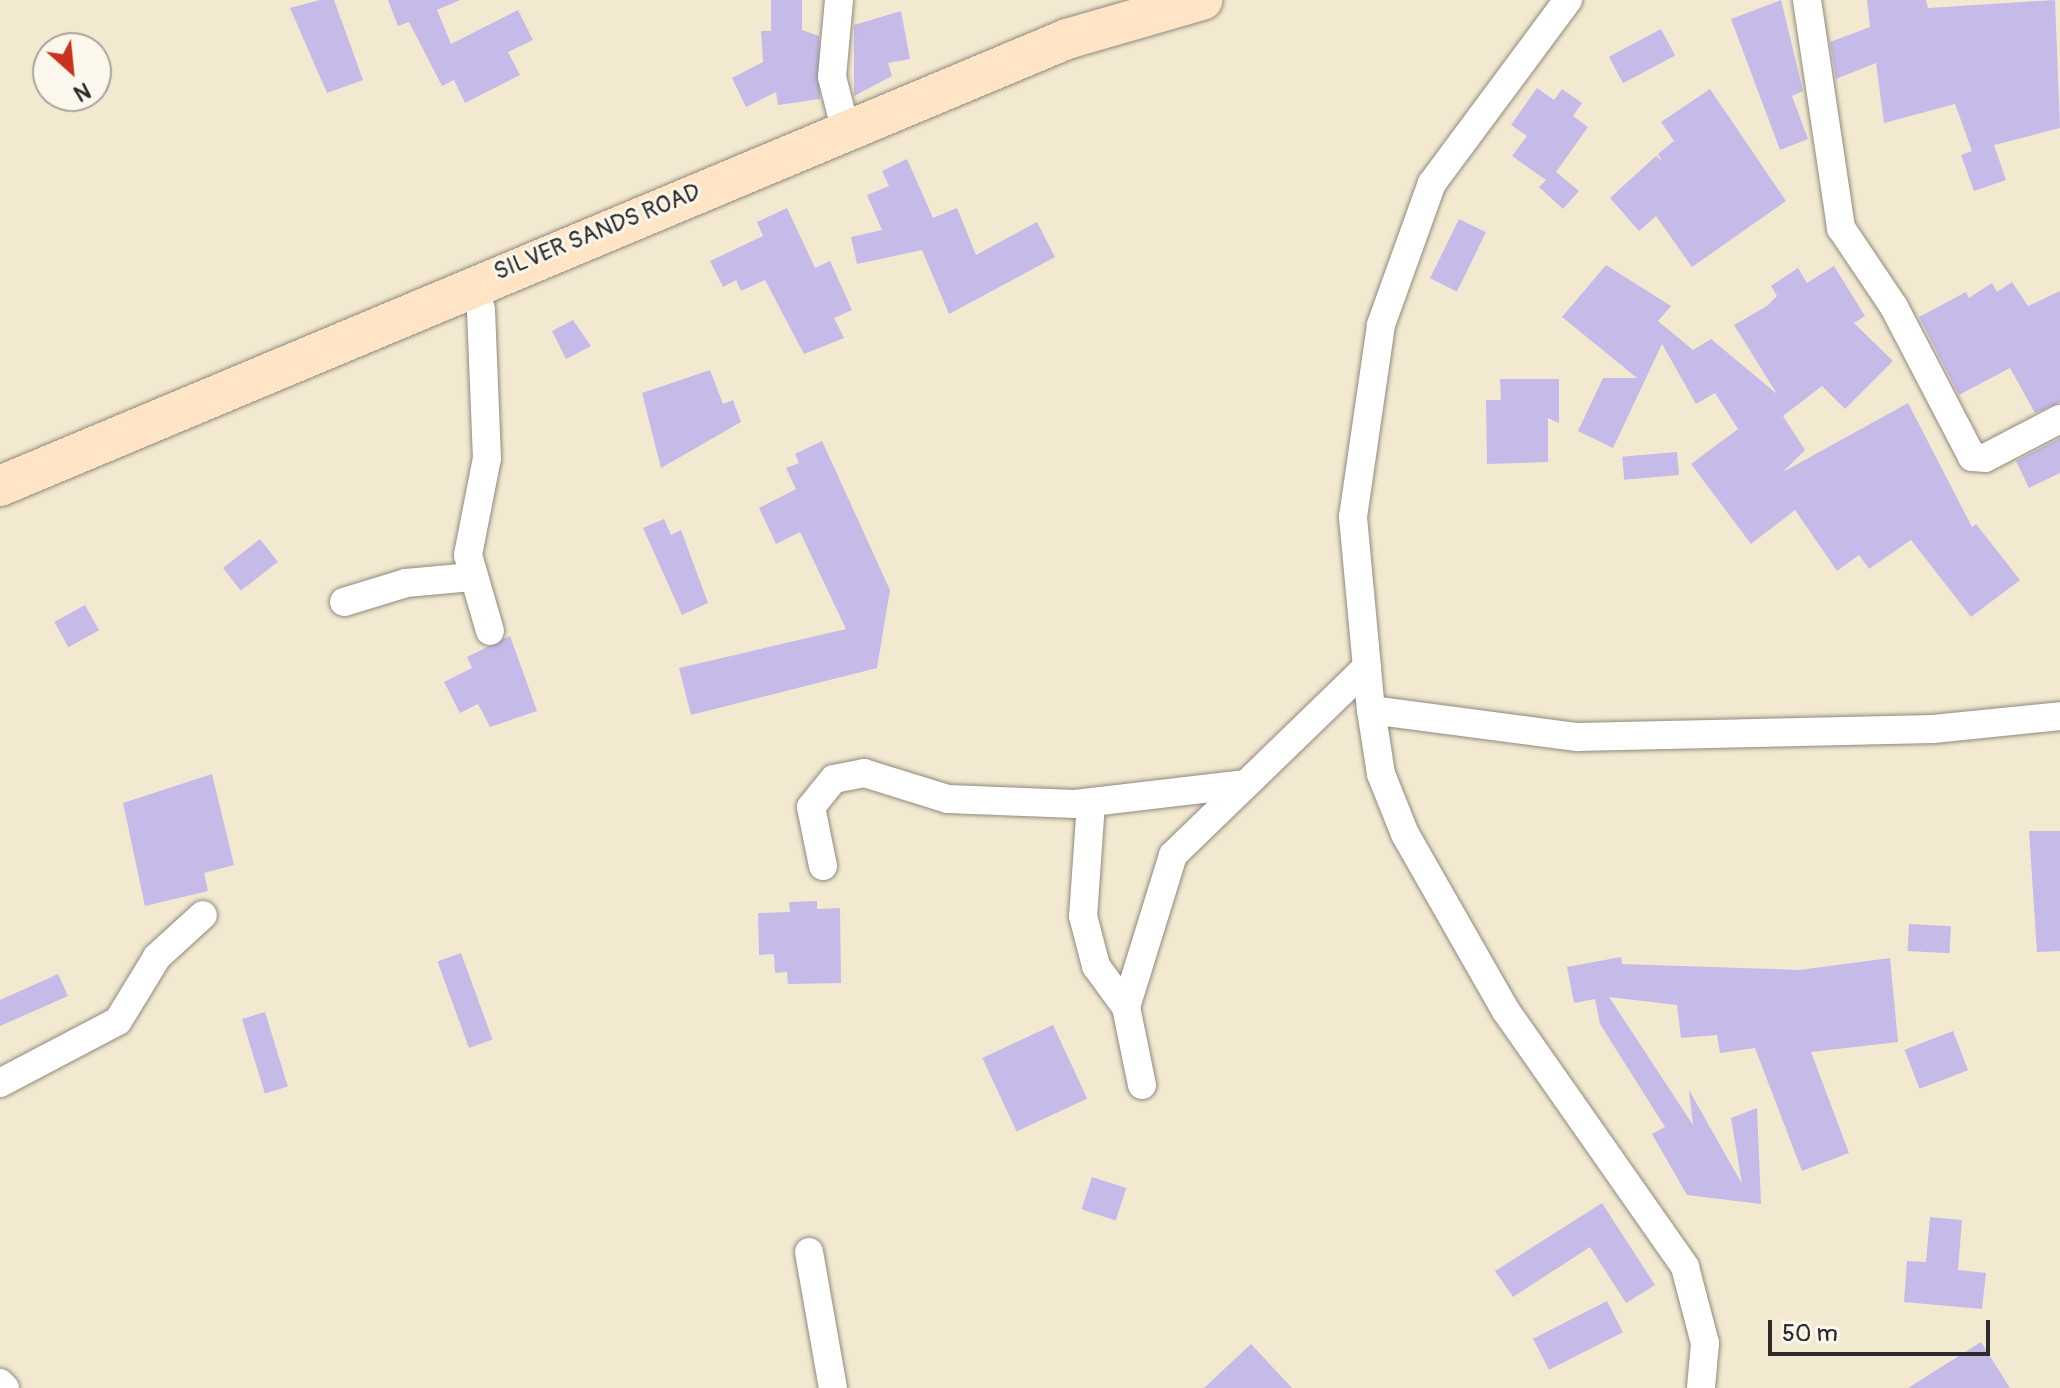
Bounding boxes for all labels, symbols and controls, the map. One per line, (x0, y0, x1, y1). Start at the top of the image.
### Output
north arrow (32, 32, 112, 112)
text: N (69, 76, 95, 107)
street label: SILVER SANDS ROAD (490, 177, 704, 287)
scale bar (1772, 1304, 1994, 1354)
text: 50 m (1782, 1319, 1838, 1348)

